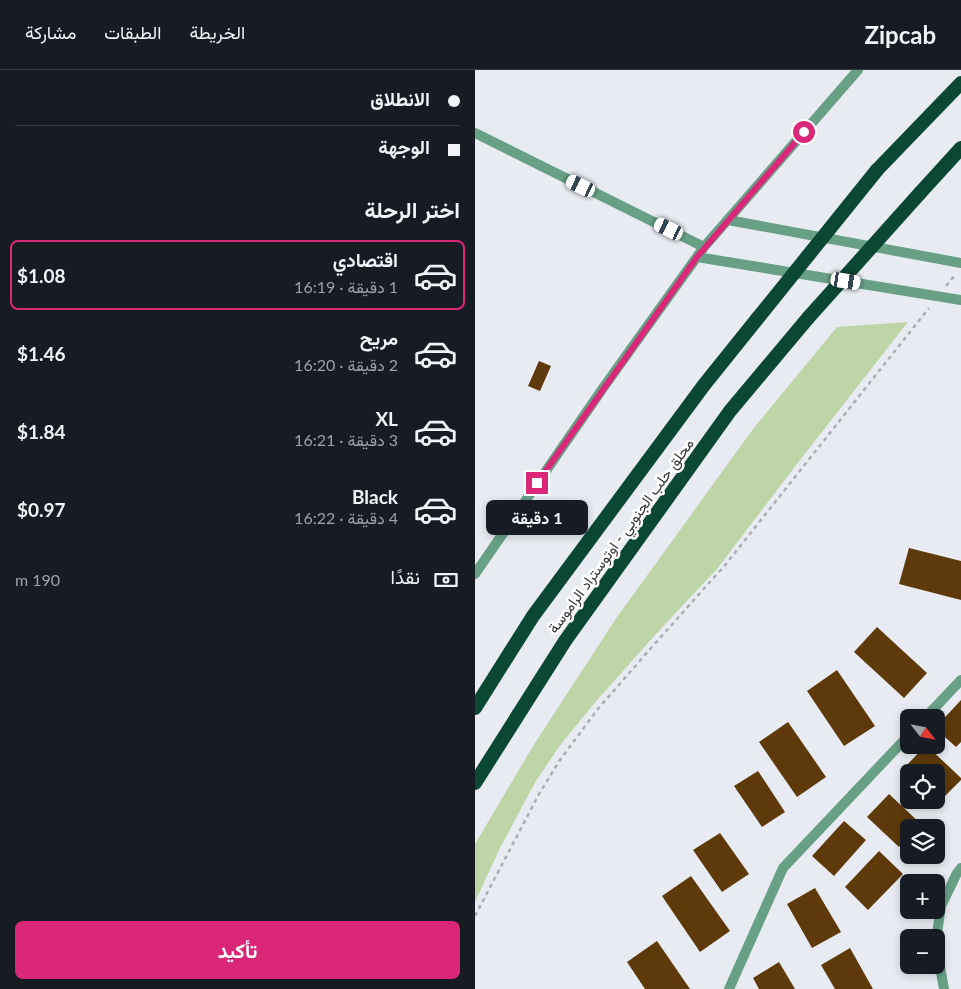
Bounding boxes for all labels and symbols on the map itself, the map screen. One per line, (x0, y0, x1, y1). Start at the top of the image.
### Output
route start (793, 121, 815, 143)
car (564, 173, 597, 199)
car (652, 216, 685, 242)
car (830, 271, 861, 291)
street label: محلق حلب الجنوبي - اوتوستراد الراموسة (543, 434, 701, 639)
route end (526, 472, 548, 494)
callout: 1 دقيقة (486, 500, 588, 536)
north arrow (900, 709, 945, 754)

